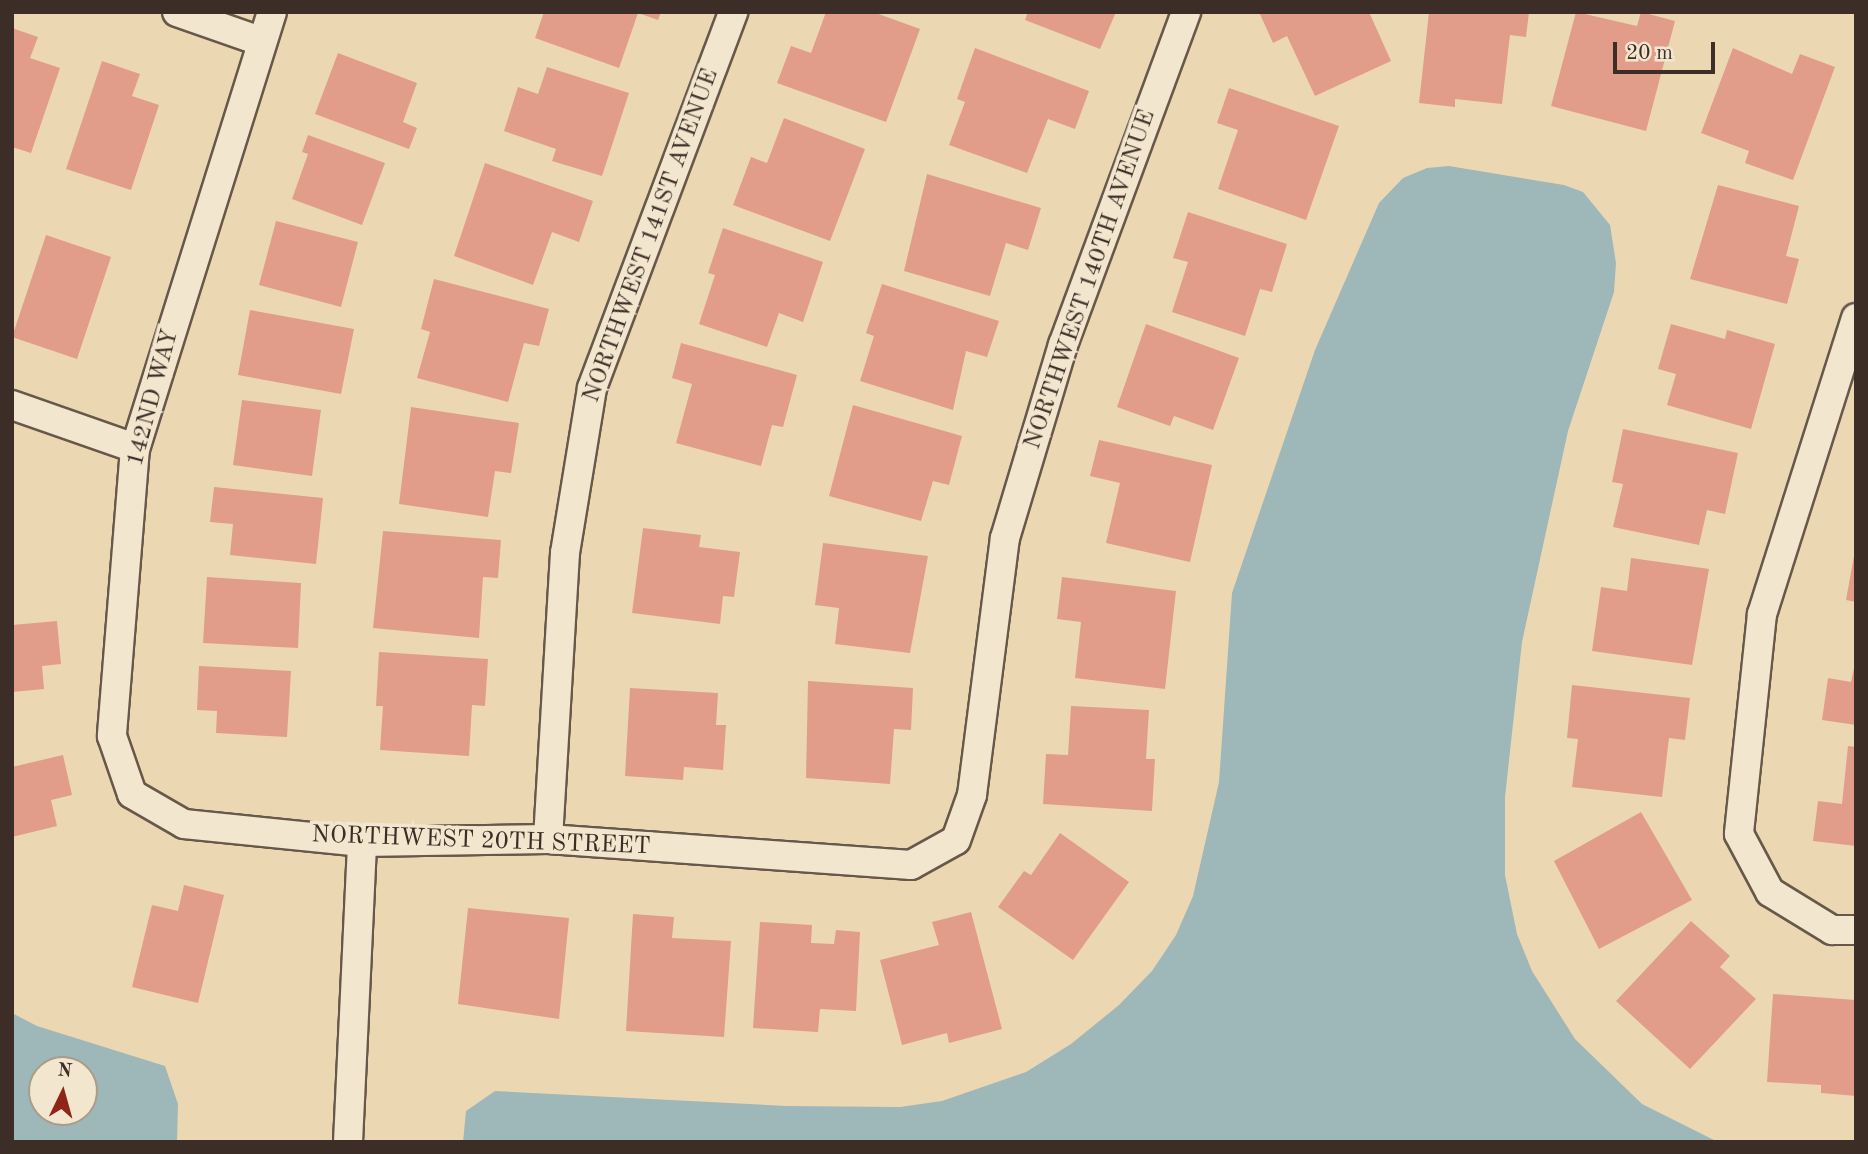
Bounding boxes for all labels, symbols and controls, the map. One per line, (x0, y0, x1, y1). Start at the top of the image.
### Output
scale bar (1616, 28, 1717, 72)
text: 20 m (1626, 43, 1673, 64)
street label: NORTHWEST 141ST AVENUE (578, 65, 726, 407)
street label: NORTHWEST 140TH AVENUE (1019, 106, 1163, 454)
street label: 142ND WAY (122, 326, 186, 470)
street label: NORTHWEST 20TH STREET (311, 822, 651, 862)
north arrow (28, 1056, 98, 1126)
text: N (57, 1061, 73, 1082)

